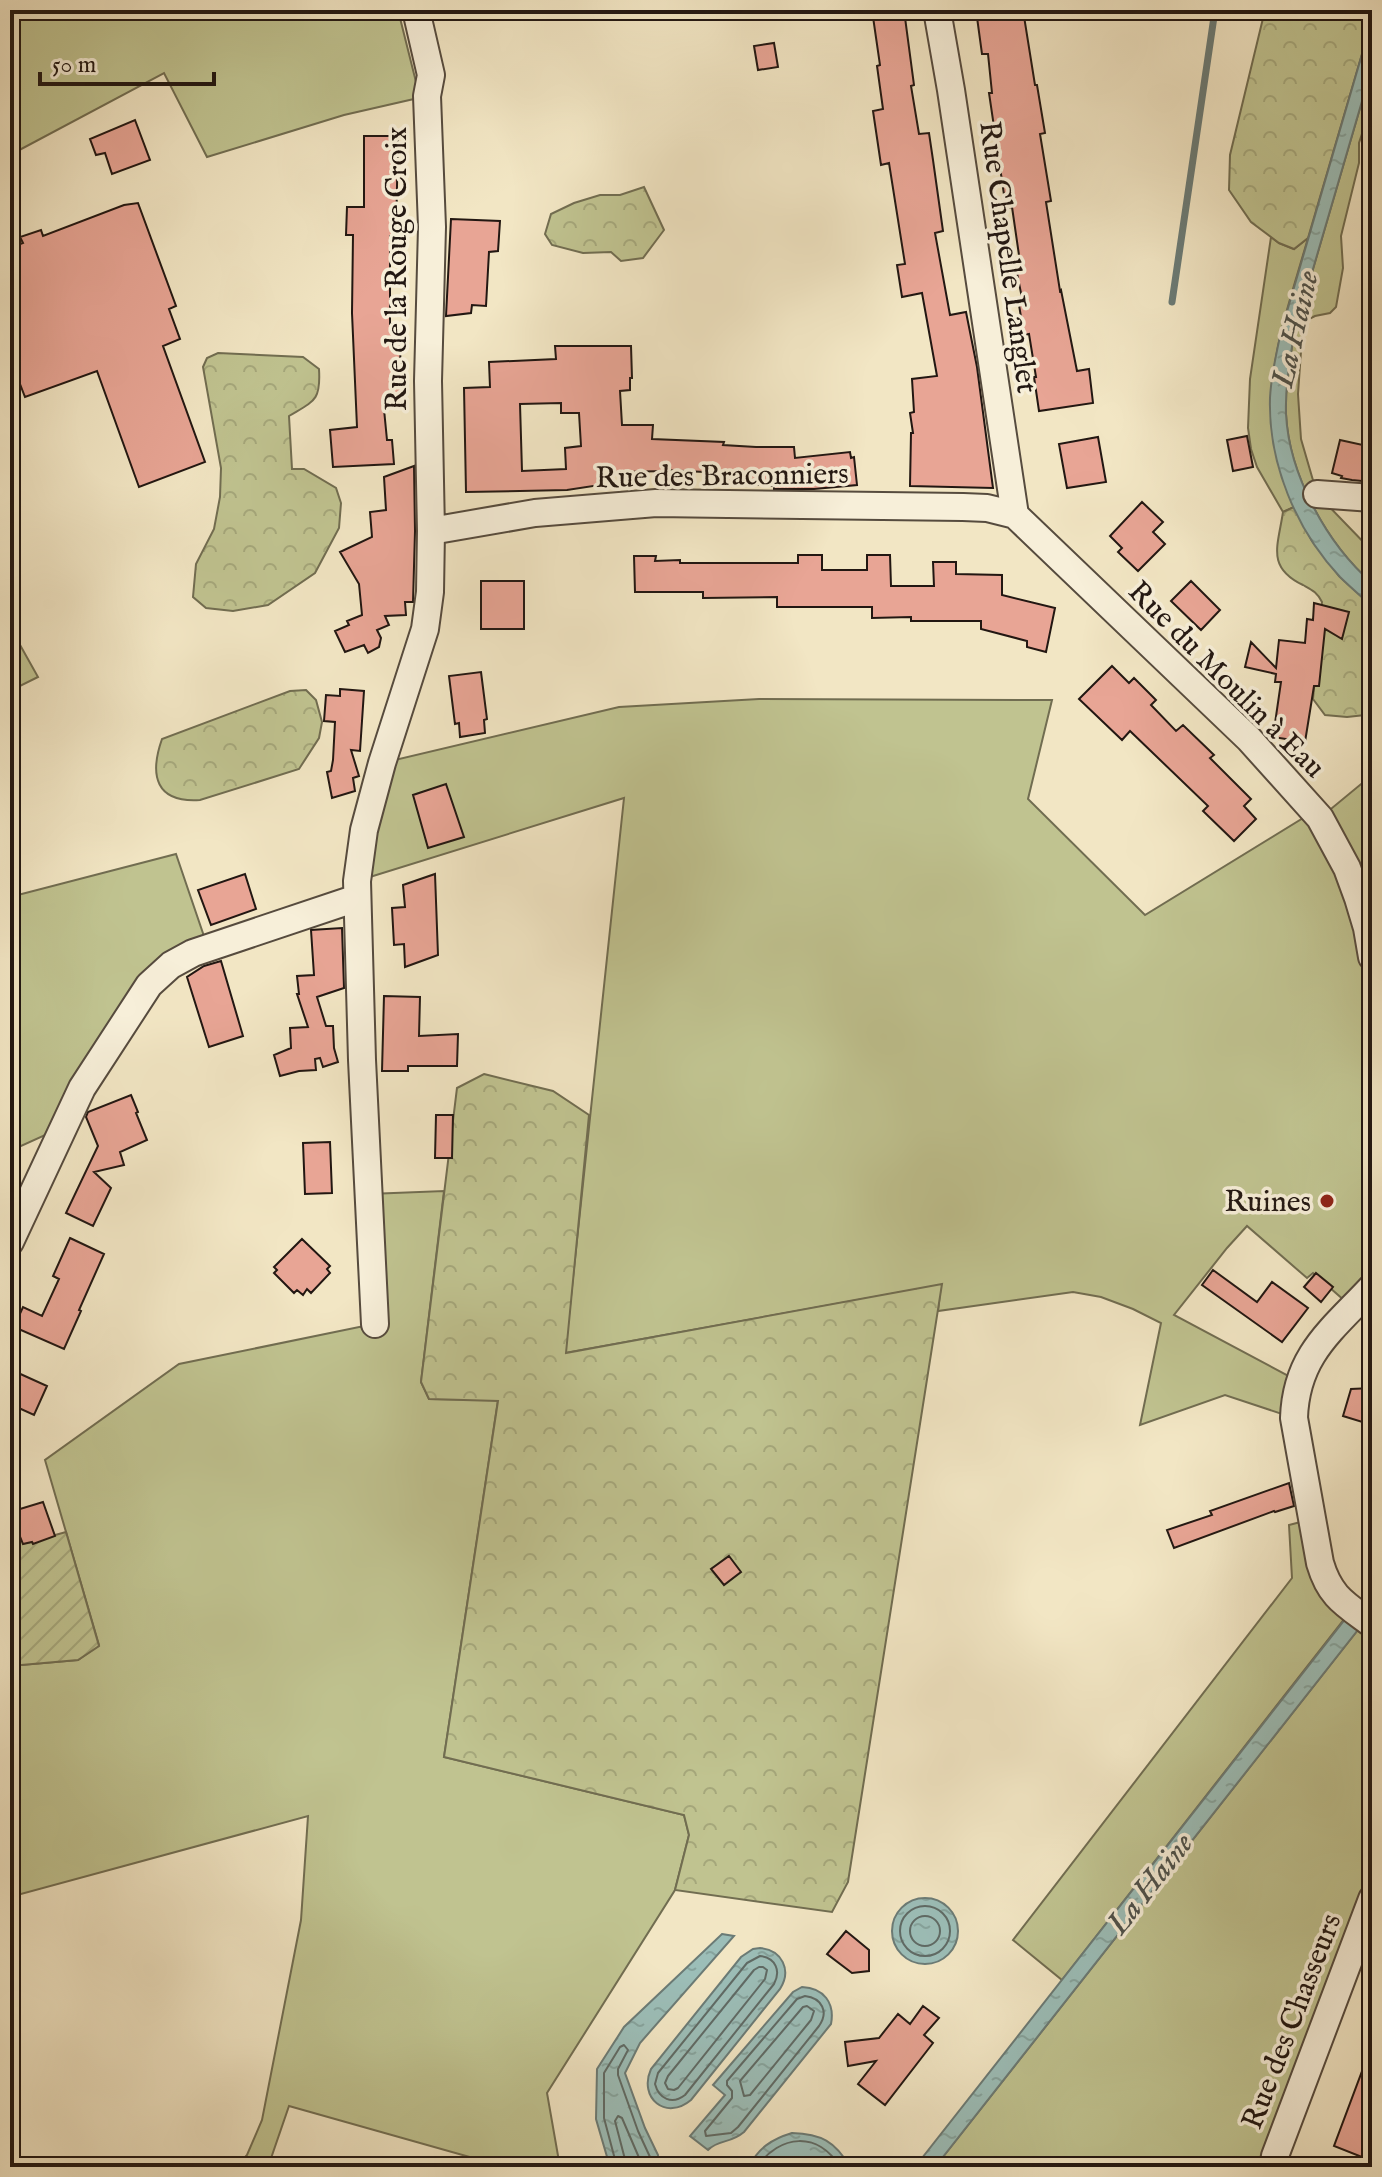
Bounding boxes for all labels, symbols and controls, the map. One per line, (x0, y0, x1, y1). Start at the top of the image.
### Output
scale bar (40, 36, 214, 86)
text: 50 m (52, 50, 96, 81)
street label: Rue Chapelle Langlet (969, 119, 1045, 396)
street label: Rue de la Rouge Croix (379, 126, 417, 411)
water label: La Haine (1263, 267, 1330, 393)
street label: Rue des Braconniers (595, 456, 849, 498)
street label: Rue du Moulin à Eau (1119, 574, 1332, 787)
place label: Ruines (1224, 1184, 1311, 1222)
marker: Ruines (1318, 1192, 1336, 1210)
water label: La Haine (1098, 1825, 1204, 1945)
street label: Rue des Chasseurs (1234, 1909, 1351, 2135)

